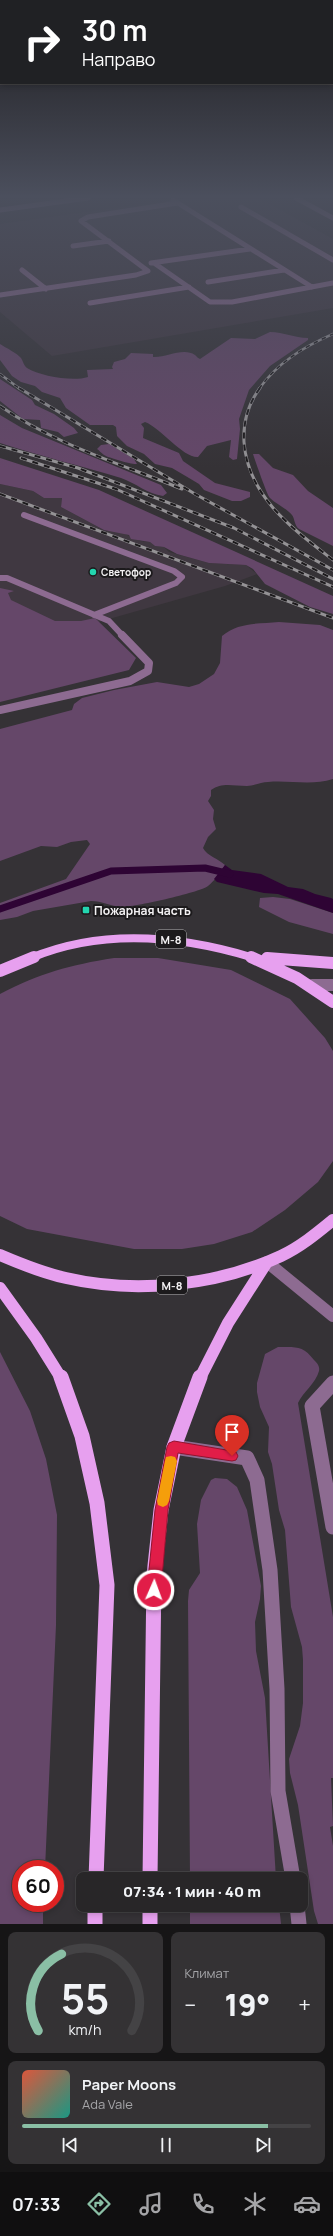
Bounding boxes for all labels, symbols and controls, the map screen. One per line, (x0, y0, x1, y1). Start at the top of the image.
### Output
text: 30 m (82, 11, 147, 49)
icon: right (16, 16, 68, 68)
text: Направо (82, 47, 156, 71)
place label: Светофор (101, 565, 151, 579)
marker: Светофор (88, 567, 98, 577)
place label: Пожарная часть (94, 902, 191, 919)
marker: Пожарная часть (81, 905, 91, 915)
road number: М-8 (156, 930, 186, 948)
road number: М-8 (157, 1276, 187, 1294)
pin (215, 1415, 249, 1456)
icon: arrive (221, 1421, 243, 1443)
position arrow (133, 1569, 175, 1611)
speed limit sign: 60 (12, 1860, 64, 1912)
text: 07:34 · 1 мин · 40 m (123, 1881, 261, 1902)
text: Климат (185, 1964, 229, 1982)
text: 55 (61, 1969, 110, 2025)
text: 19° (224, 1984, 270, 2025)
text: − (185, 1990, 196, 2020)
text: + (298, 1990, 311, 2020)
text: km/h (69, 2019, 102, 2038)
text: Paper Moons (82, 2074, 176, 2095)
text: Ada Vale (82, 2095, 133, 2113)
icon: previous (59, 2134, 81, 2156)
icon: pause (155, 2134, 177, 2156)
icon: next (252, 2134, 274, 2156)
icon: directions (85, 2190, 113, 2218)
icon: music (137, 2190, 165, 2218)
icon: phone (189, 2190, 217, 2218)
icon: climate (241, 2190, 269, 2218)
icon: car (293, 2190, 321, 2218)
text: 07:33 (12, 2192, 61, 2216)

